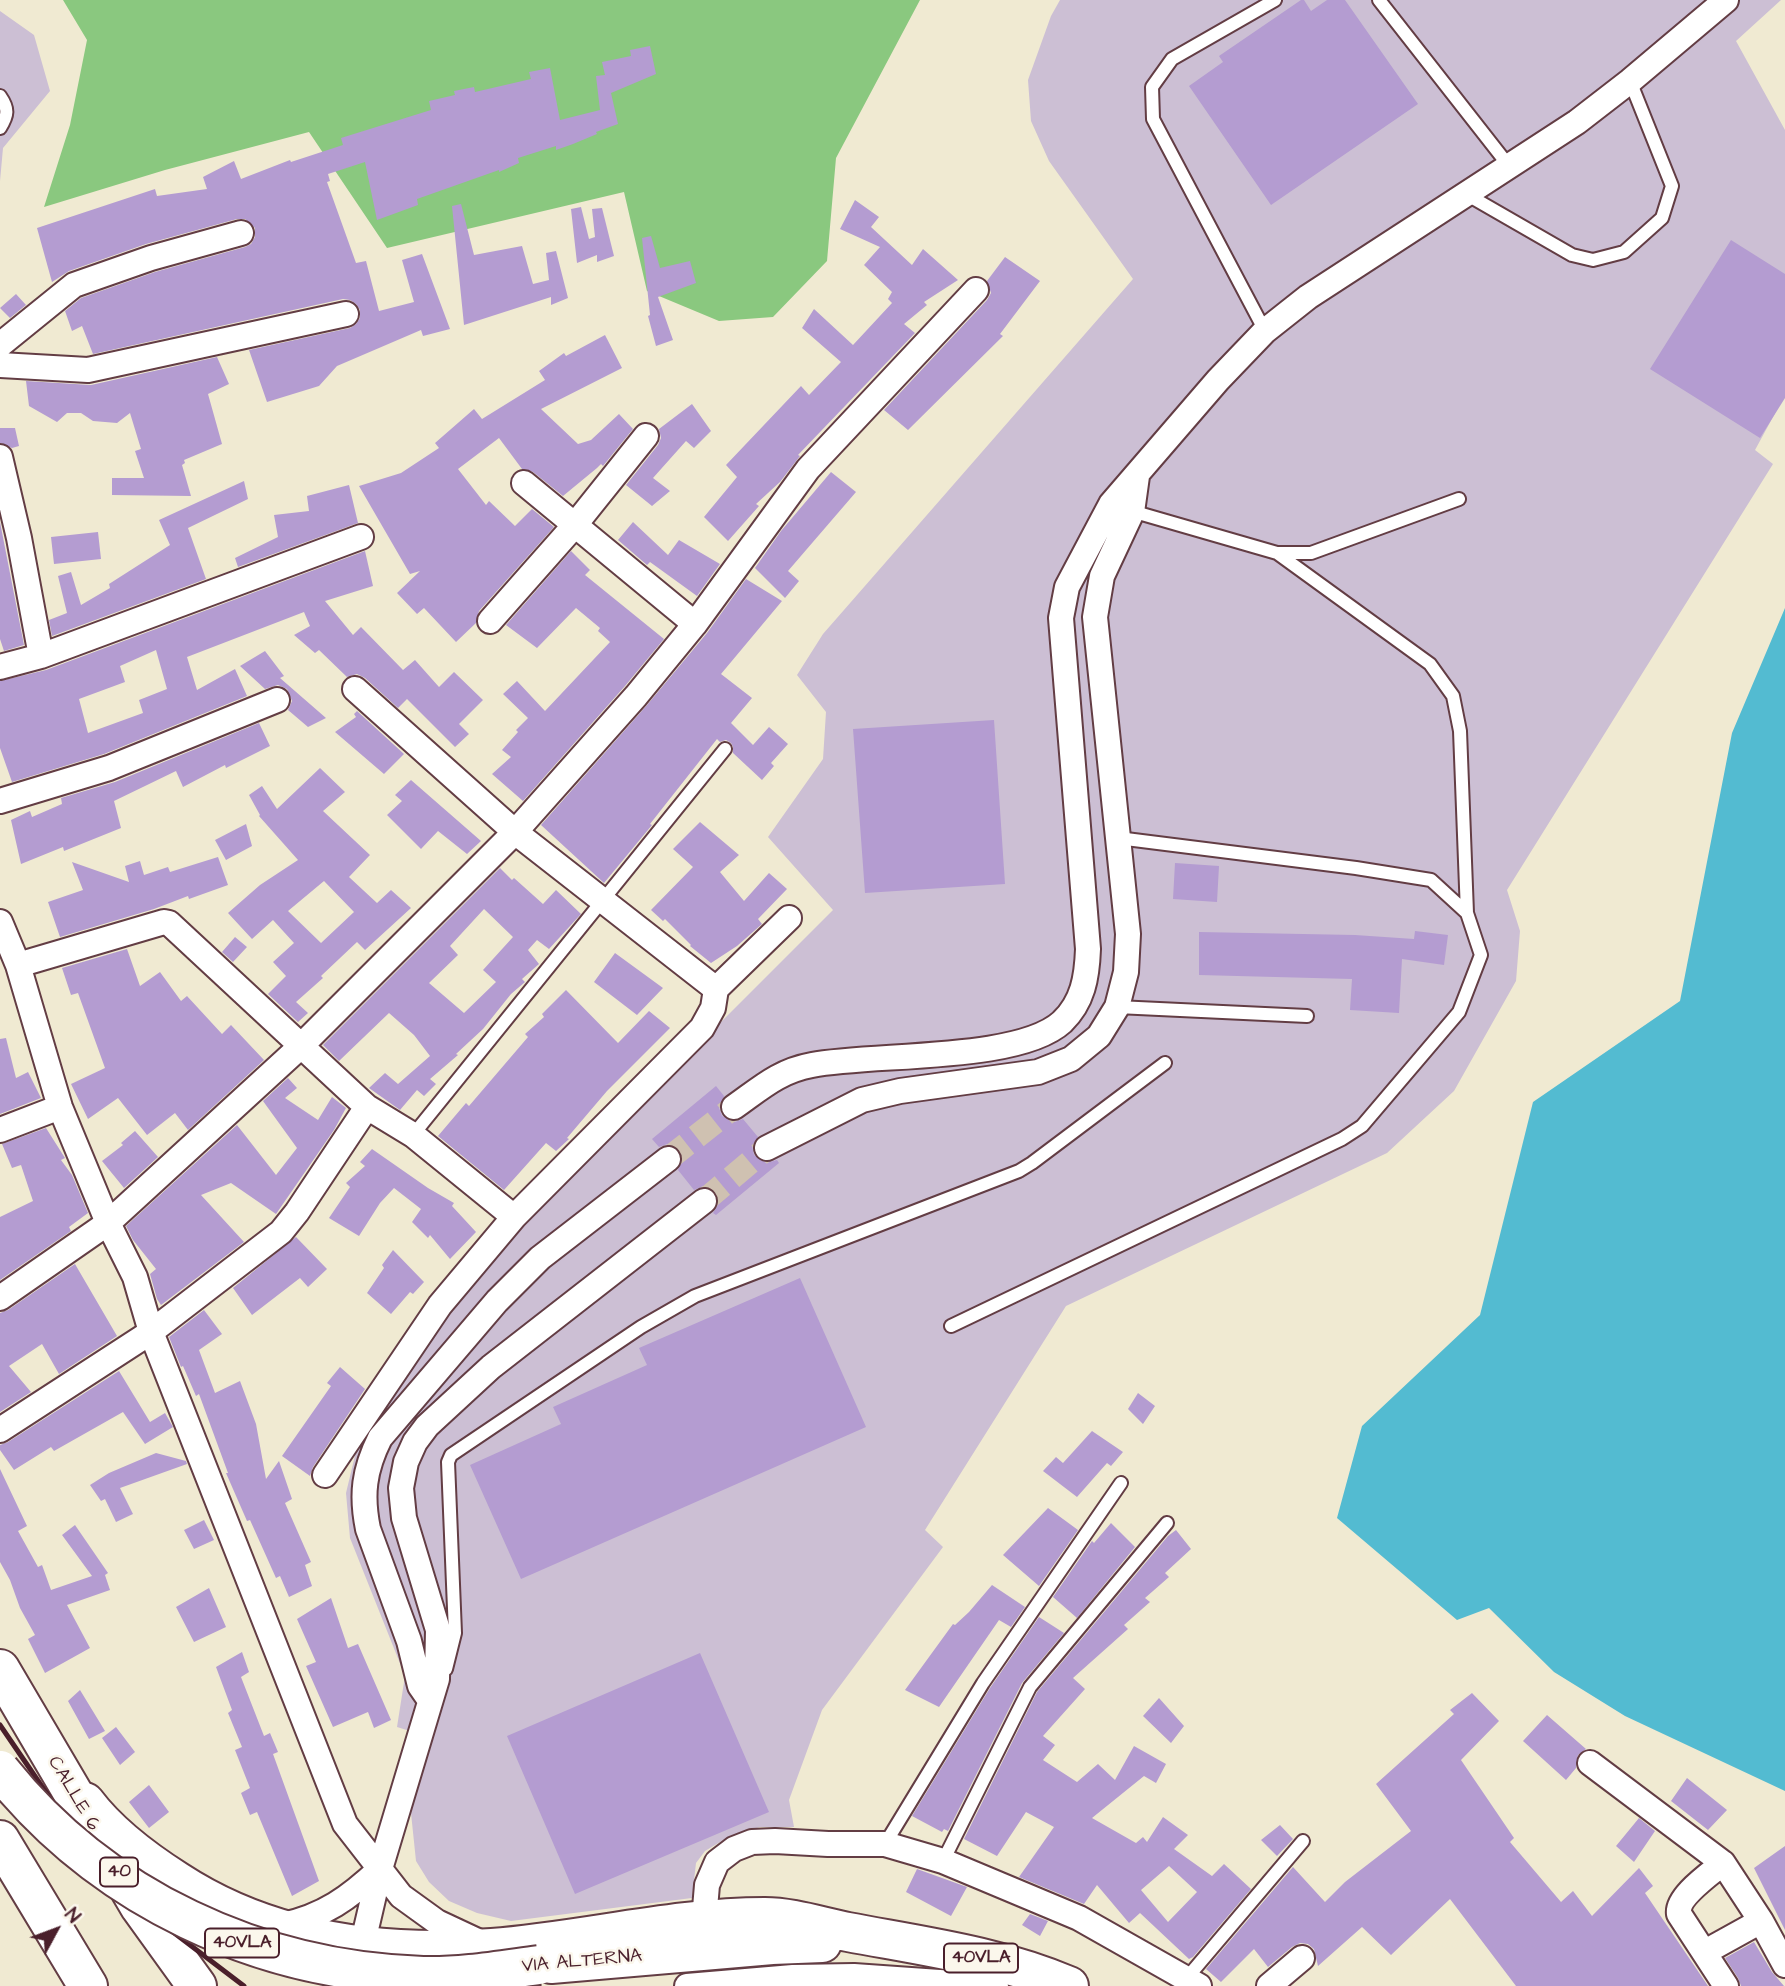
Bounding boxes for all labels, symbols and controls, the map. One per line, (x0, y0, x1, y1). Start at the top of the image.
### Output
street label: CALLE 6 (42, 1753, 104, 1835)
road number: 40 (100, 1858, 138, 1886)
north arrow (21, 1895, 91, 1965)
text: N (58, 1903, 86, 1929)
road number: 40VLA (205, 1928, 279, 1957)
road number: 40VLA (944, 1944, 1018, 1972)
street label: VIA ALTERNA (521, 1945, 643, 1979)

